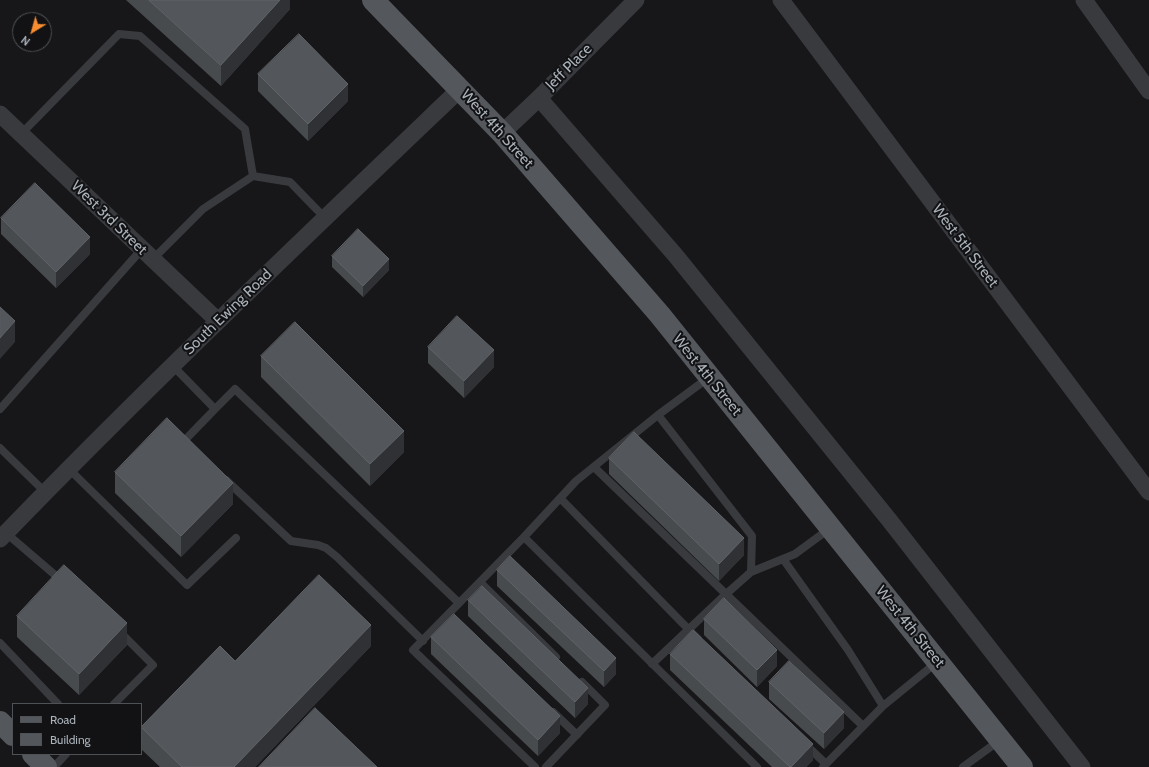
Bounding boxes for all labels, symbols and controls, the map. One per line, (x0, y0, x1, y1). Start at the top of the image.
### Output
north arrow (12, 12, 52, 52)
text: N (18, 33, 33, 49)
street label: Jeff Place (542, 40, 596, 94)
street label: West 4th Street (457, 86, 537, 172)
street label: West 3rd Street (67, 177, 151, 259)
street label: West 5th Street (928, 201, 1002, 291)
street label: South Ewing Road (180, 265, 276, 359)
street label: West 4th Street (669, 331, 745, 419)
street label: West 4th Street (872, 583, 948, 671)
legend (12, 703, 142, 755)
text: Road (50, 712, 76, 727)
text: Building (50, 732, 91, 747)

